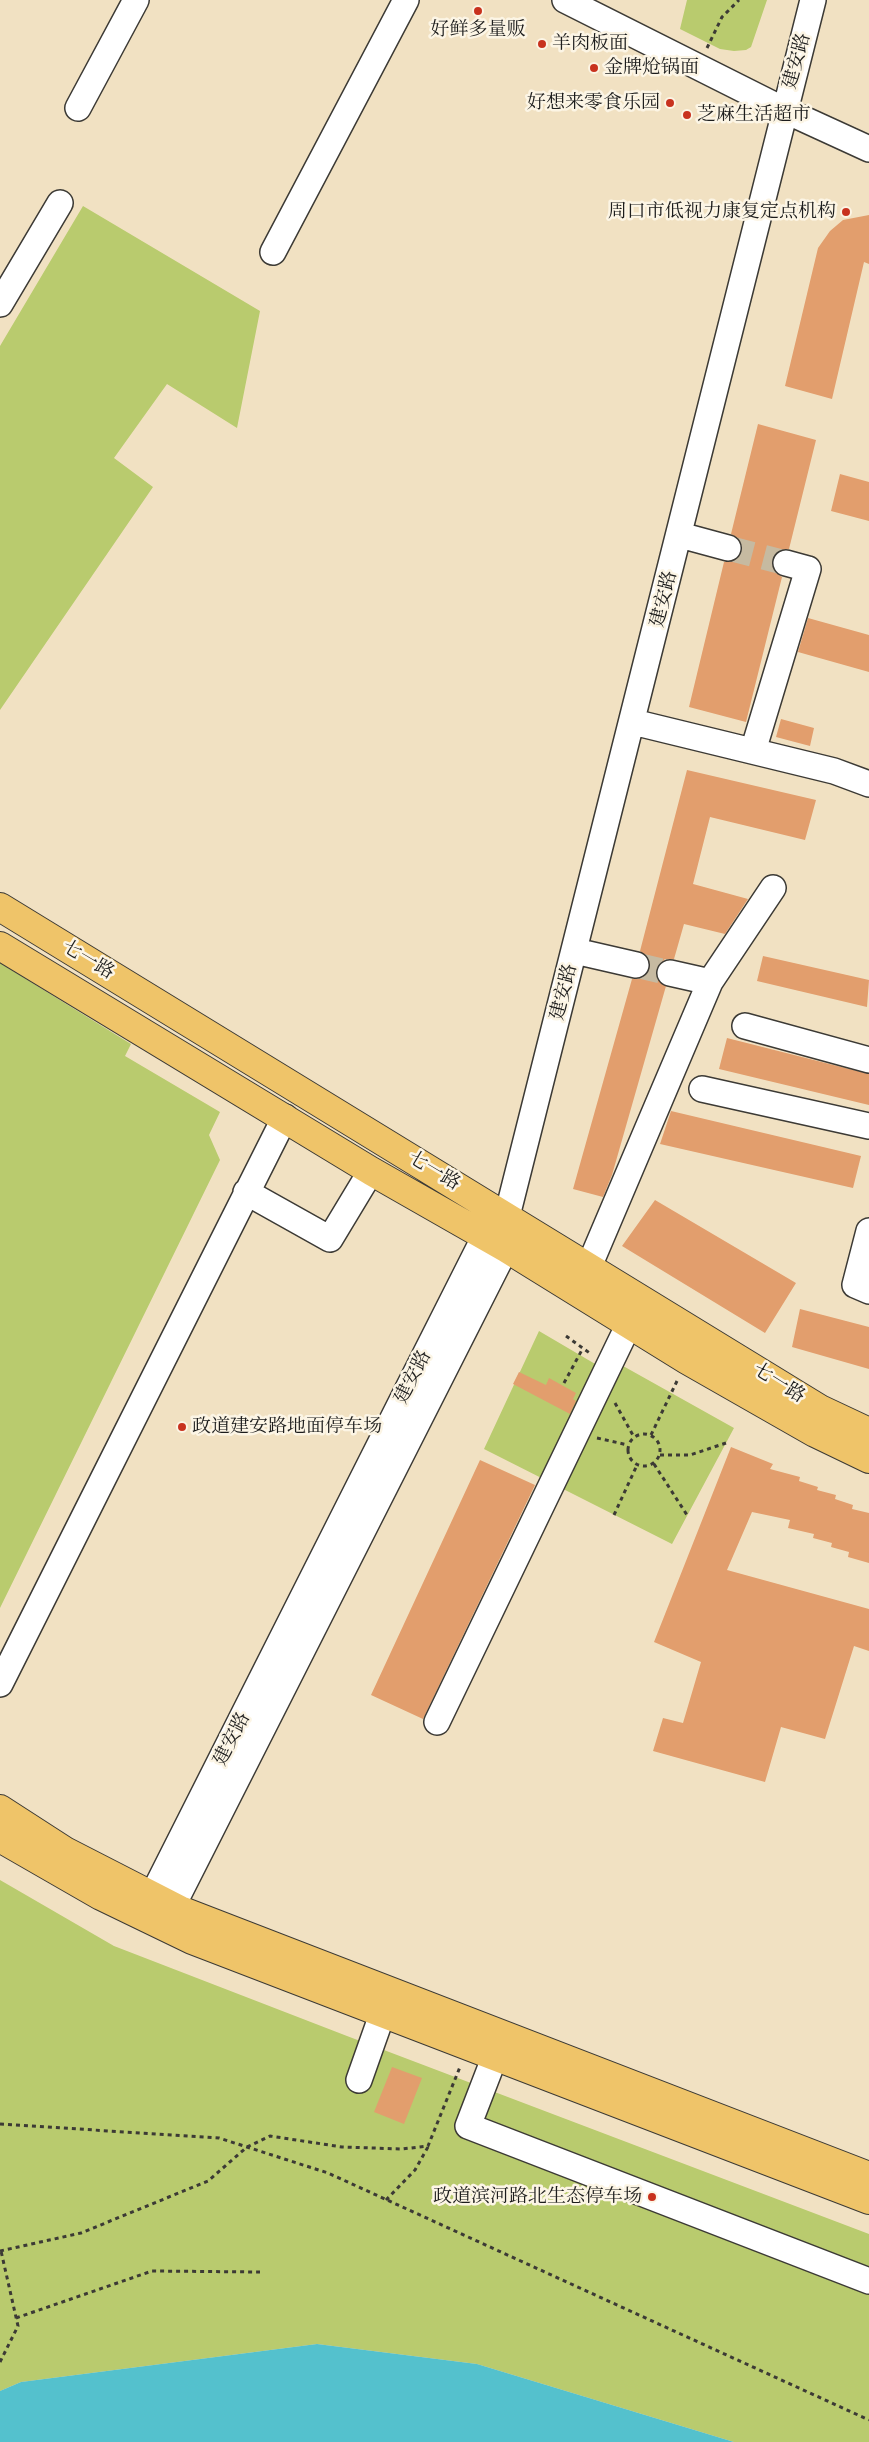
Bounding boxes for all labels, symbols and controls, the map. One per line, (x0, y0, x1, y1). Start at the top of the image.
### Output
marker: 好鲜多量贩 (472, 5, 484, 17)
place label: 好鲜多量贩 (431, 19, 525, 41)
street label: 建安路 (779, 31, 815, 91)
place label: 羊肉板面 (552, 33, 628, 55)
marker: 羊肉板面 (536, 38, 548, 50)
place label: 金牌炝锅面 (604, 57, 699, 79)
marker: 金牌炝锅面 (588, 62, 600, 74)
place label: 好想来零食乐园 (527, 92, 660, 114)
marker: 好想来零食乐园 (664, 97, 676, 109)
place label: 芝麻生活超市 (697, 104, 811, 126)
marker: 芝麻生活超市 (681, 109, 693, 121)
place label: 周口市低视力康复定点机构 (608, 201, 836, 223)
marker: 周口市低视力康复定点机构 (840, 206, 852, 218)
street label: 建安路 (646, 569, 682, 629)
street label: 七一路 (58, 936, 118, 984)
street label: 建安路 (546, 962, 582, 1022)
street label: 七一路 (404, 1147, 464, 1195)
street label: 建安路 (390, 1346, 436, 1408)
street label: 七一路 (749, 1358, 809, 1408)
place label: 政道建安路地面停车场 (192, 1416, 382, 1438)
marker: 政道建安路地面停车场 (176, 1421, 188, 1433)
street label: 建安路 (209, 1708, 255, 1770)
place label: 政道滨河路北生态停车场 (433, 2186, 642, 2208)
marker: 政道滨河路北生态停车场 (646, 2191, 658, 2203)

